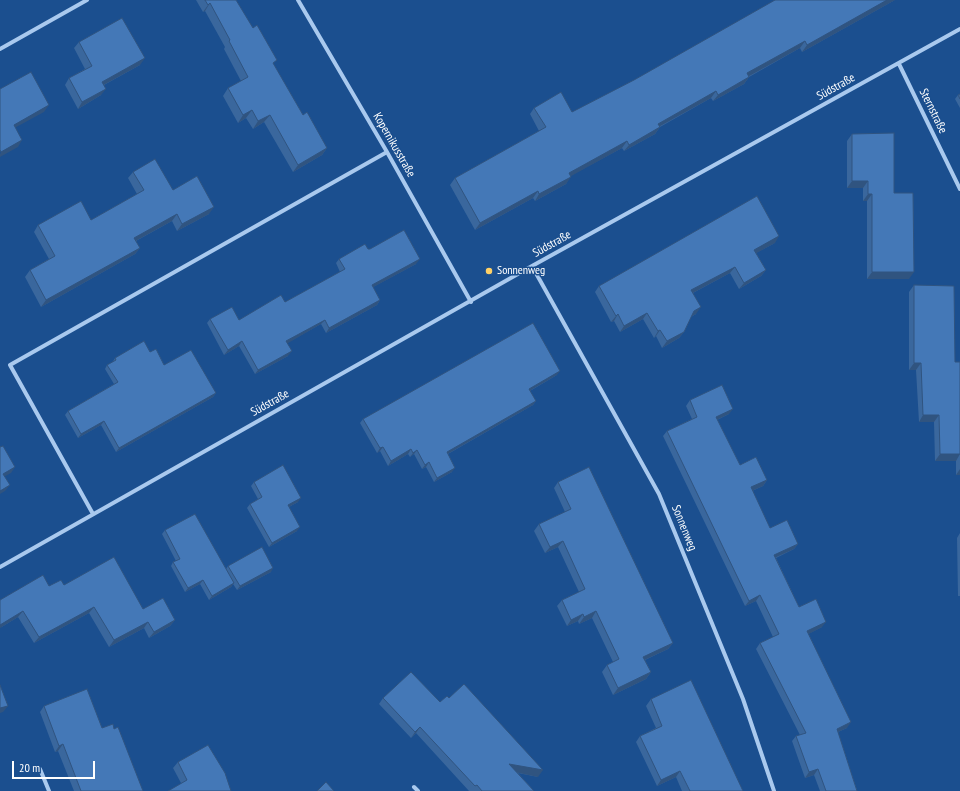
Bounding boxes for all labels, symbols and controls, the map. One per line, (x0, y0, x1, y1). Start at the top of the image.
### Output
street label: Südstraße (814, 71, 858, 103)
street label: Sternstraße (916, 86, 950, 136)
street label: Kopernikusstraße (370, 110, 418, 180)
street label: Südstraße (530, 228, 574, 260)
place label: Sonnenweg (497, 264, 545, 278)
marker: Sonnenweg (484, 266, 494, 276)
street label: Südstraße (248, 387, 292, 419)
street label: Sonnenweg (668, 503, 700, 553)
scale bar (14, 753, 97, 779)
text: 20 m (19, 760, 40, 775)

